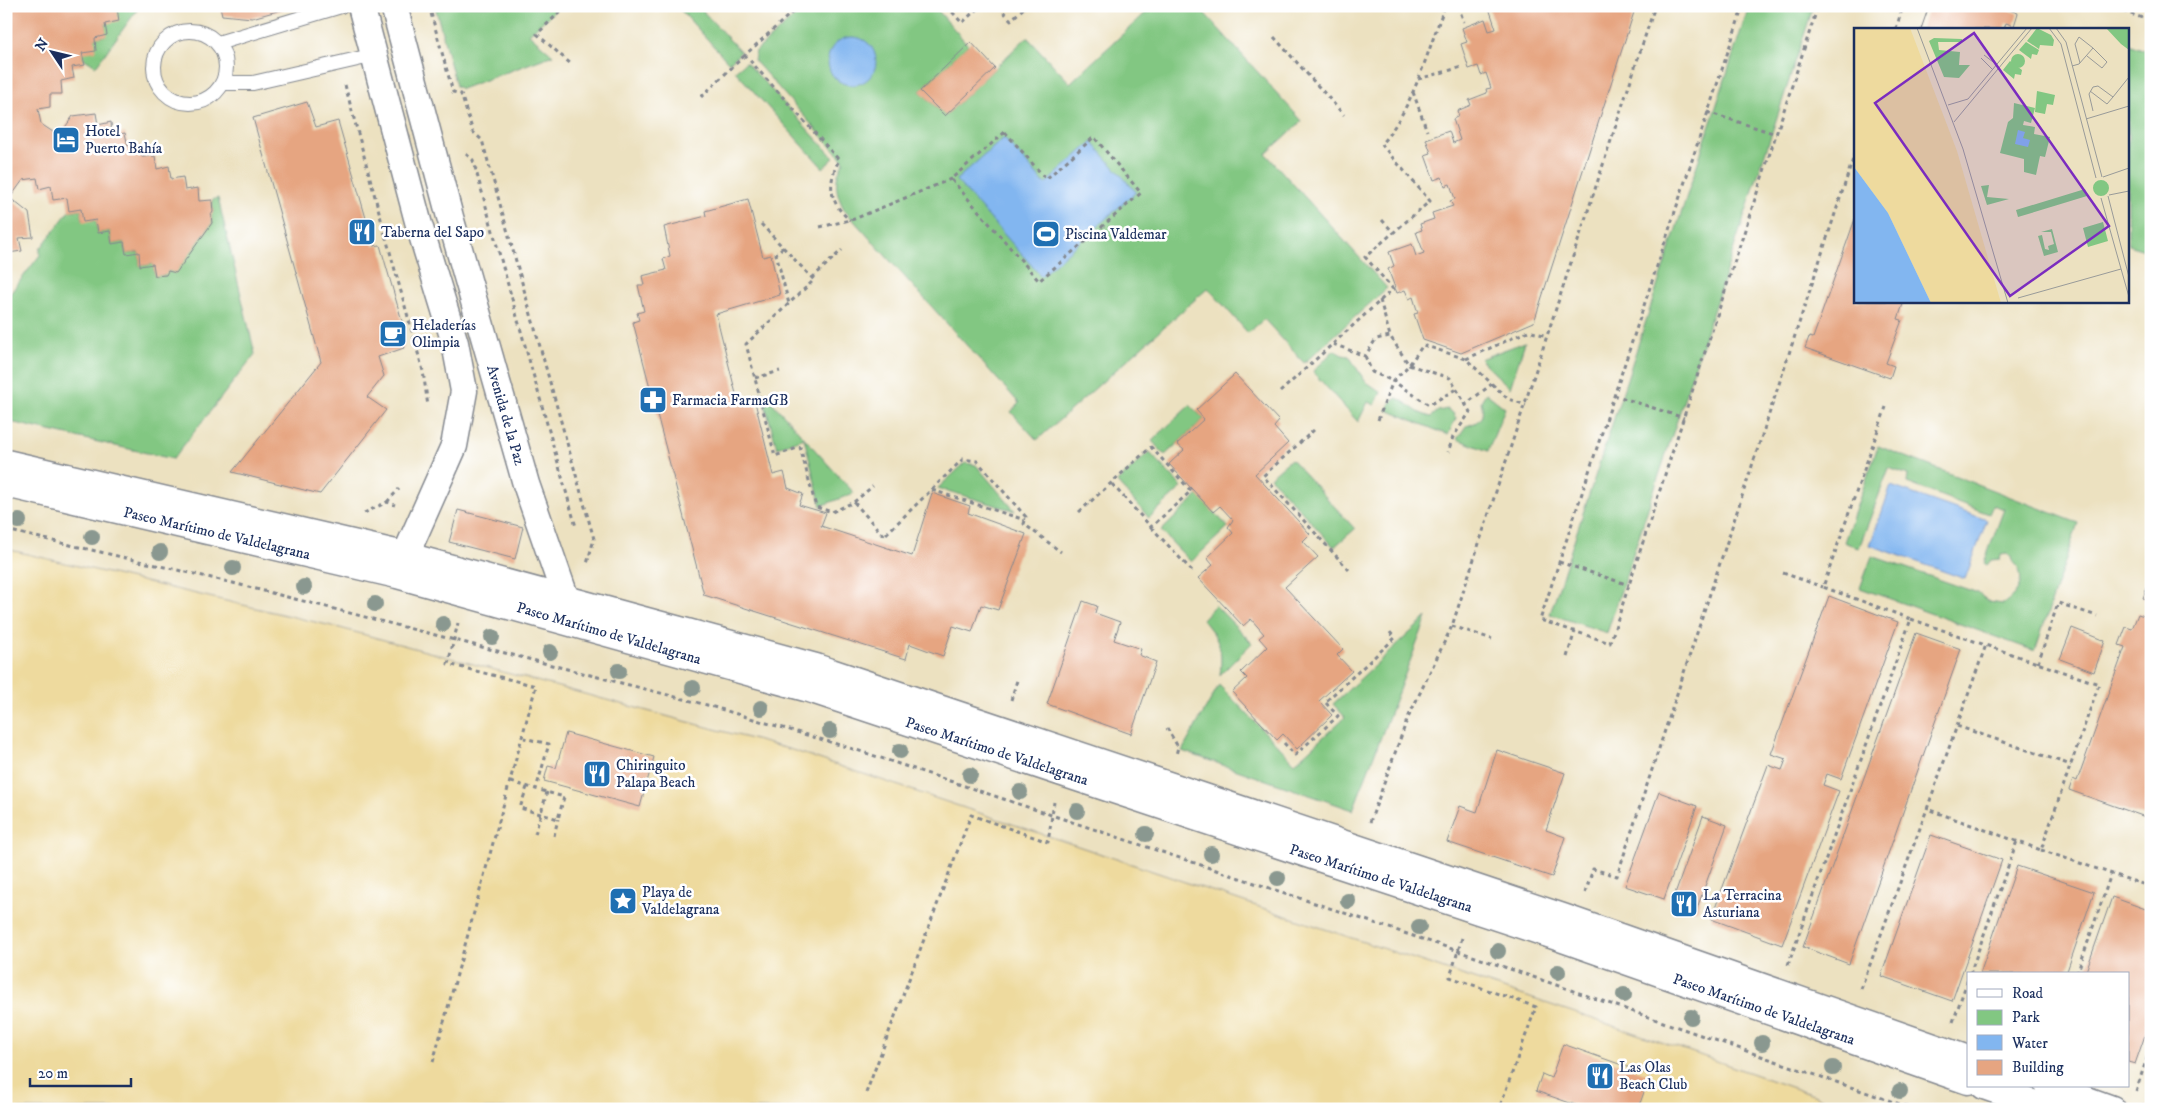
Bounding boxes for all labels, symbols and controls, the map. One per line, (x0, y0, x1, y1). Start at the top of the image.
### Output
north arrow (28, 28, 78, 78)
inset map (1854, 28, 2130, 302)
text: N (31, 35, 53, 55)
place label: Hotel Puerto Bahía (85, 122, 163, 158)
hotel icon: Hotel Puerto Bahía (51, 125, 81, 155)
restaurant icon: Taberna del Sapo (347, 217, 377, 247)
sports icon: Piscina Valdemar (1031, 219, 1061, 249)
place label: Taberna del Sapo (381, 223, 484, 242)
place label: Piscina Valdemar (1065, 225, 1167, 244)
place label: Heladerías Olimpia (412, 316, 476, 352)
cafe icon: Heladerías Olimpia (378, 319, 408, 349)
street label: Avenida de la Paz (482, 363, 529, 468)
pharmacy icon: Farmacia FarmaGB (638, 385, 668, 415)
place label: Farmacia FarmaGB (672, 391, 789, 410)
street label: Paseo Marítimo de Valdelagrana (122, 503, 313, 564)
street label: Paseo Marítimo de Valdelagrana (514, 598, 704, 669)
street label: Paseo Marítimo de Valdelagrana (903, 713, 1091, 790)
place label: Chiringuito Palapa Beach (616, 756, 696, 792)
restaurant icon: Chiringuito Palapa Beach (582, 759, 612, 789)
street label: Paseo Marítimo de Valdelagrana (1287, 840, 1475, 917)
place label: Playa de Valdelagrana (641, 883, 720, 919)
place icon: Playa de Valdelagrana (608, 886, 638, 916)
place label: La Terracina Asturiana (1703, 886, 1782, 922)
restaurant icon: La Terracina Asturiana (1669, 889, 1699, 919)
street label: Paseo Marítimo de Valdelagrana (1670, 969, 1858, 1050)
legend (1967, 972, 2130, 1088)
text: Road (2012, 984, 2044, 1003)
text: Park (2012, 1008, 2041, 1027)
text: Water (2011, 1034, 2048, 1053)
scale bar (30, 1055, 131, 1087)
place label: Las Olas Beach Club (1619, 1058, 1687, 1094)
text: Building (2012, 1058, 2064, 1077)
restaurant icon: Las Olas Beach Club (1585, 1061, 1615, 1091)
text: 20 m (38, 1064, 68, 1083)

